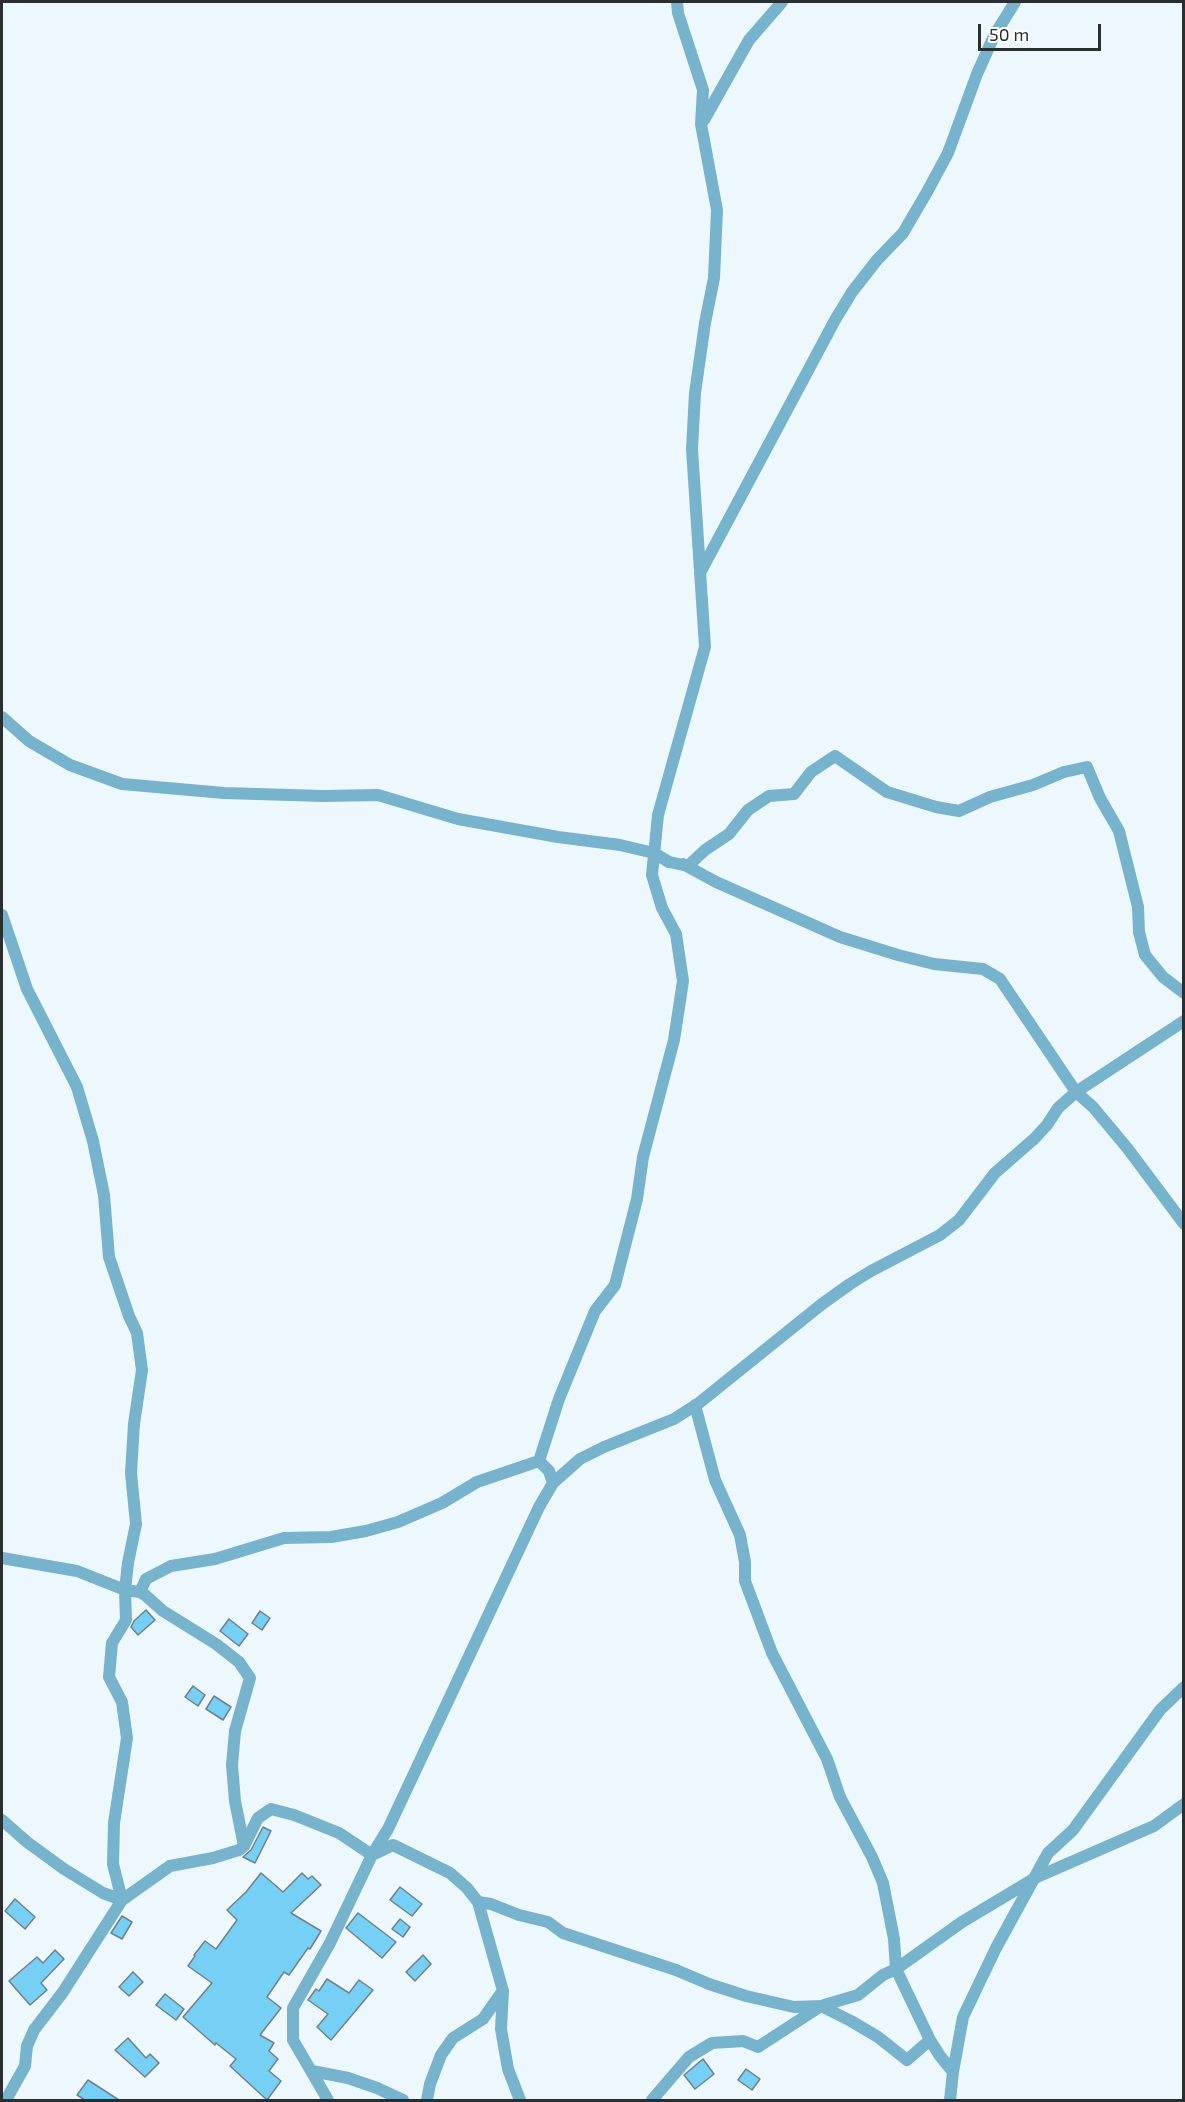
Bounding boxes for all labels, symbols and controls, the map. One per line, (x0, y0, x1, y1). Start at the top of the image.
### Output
scale bar (981, 12, 1104, 50)
text: 50 m (989, 23, 1029, 45)

